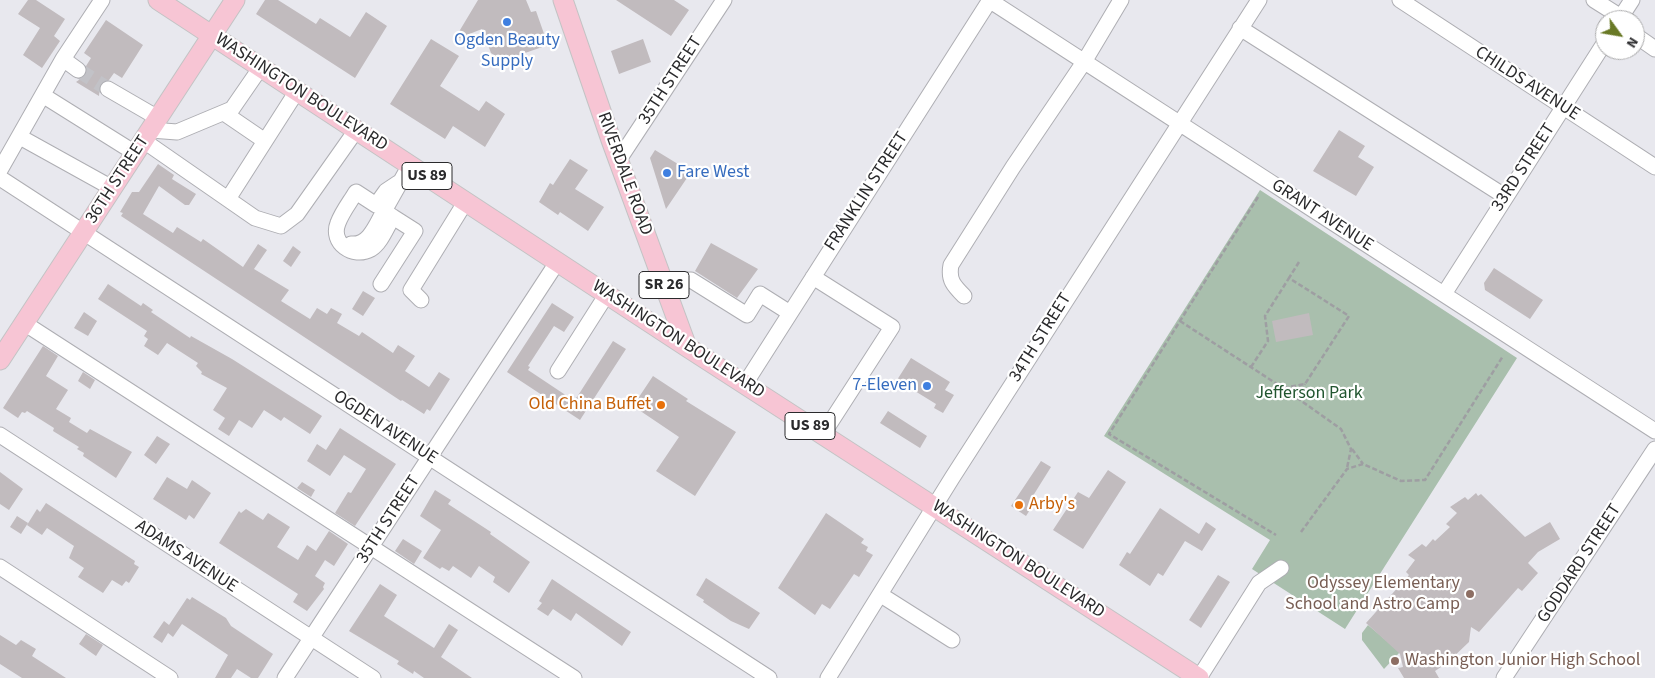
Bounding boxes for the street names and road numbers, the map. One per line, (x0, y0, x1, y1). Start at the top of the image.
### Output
street label: WASHINGTON BOULEVARD (211, 29, 391, 157)
street label: 35TH STREET (635, 33, 707, 129)
street label: CHILDS AVENUE (1470, 42, 1584, 126)
street label: RIVERDALE ROAD (592, 110, 656, 238)
street label: 33RD STREET (1488, 120, 1560, 216)
street label: FRANKLIN STREET (821, 129, 913, 255)
street label: 36TH STREET (82, 132, 154, 228)
road number: US 89 (402, 162, 452, 190)
street label: GRANT AVENUE (1267, 175, 1377, 257)
road number: SR 26 (639, 272, 689, 298)
street label: WASHINGTON BOULEVARD (588, 276, 768, 404)
street label: 34TH STREET (1005, 290, 1077, 386)
street label: OGDEN AVENUE (329, 386, 441, 470)
road number: US 89 (785, 412, 835, 440)
street label: 35TH STREET (353, 472, 425, 568)
street label: WASHINGTON BOULEVARD (928, 496, 1108, 624)
street label: GODDARD STREET (1534, 500, 1626, 628)
street label: ADAMS AVENUE (131, 516, 241, 598)

